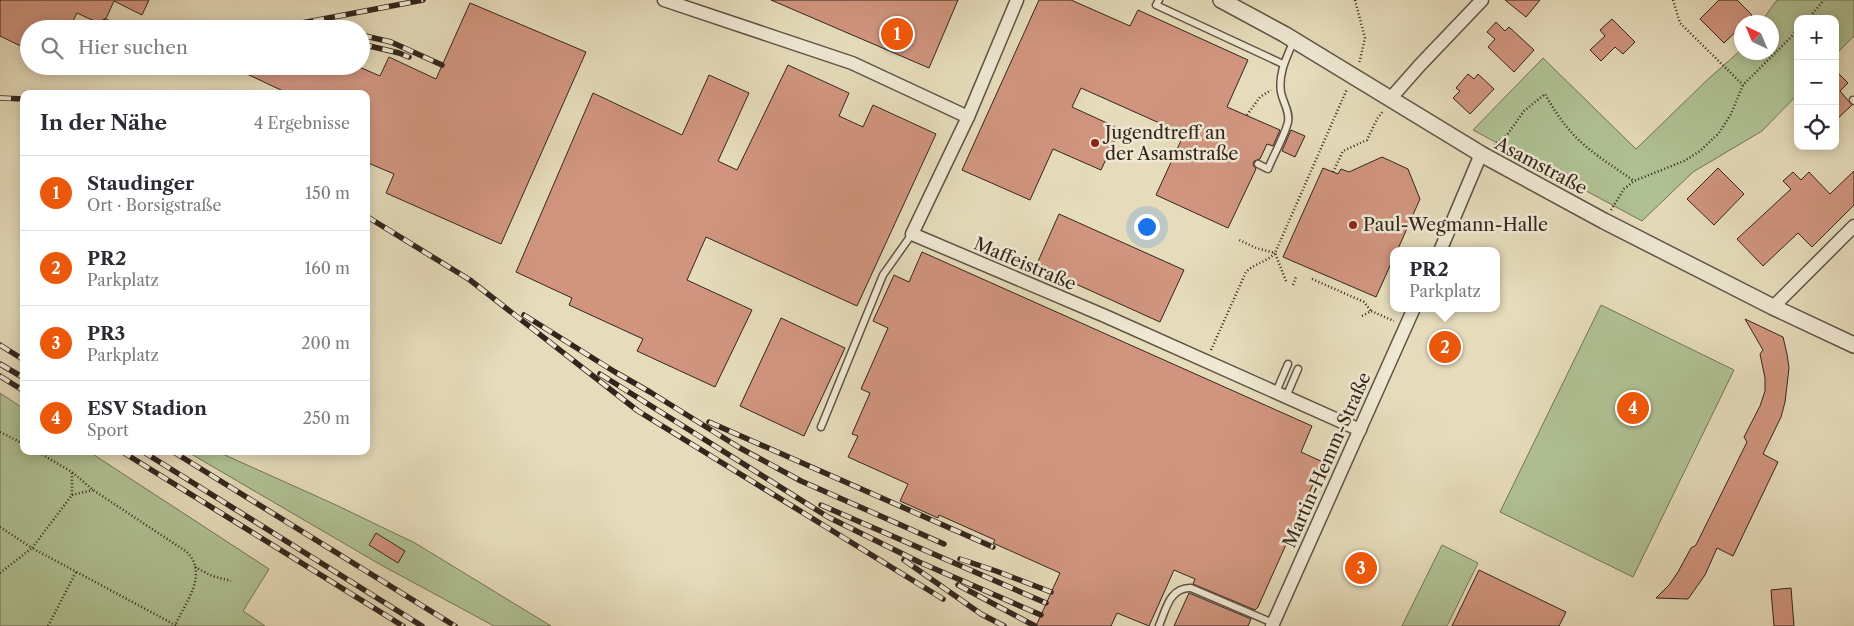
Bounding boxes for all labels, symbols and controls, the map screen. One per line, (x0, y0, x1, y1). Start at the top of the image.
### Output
pin: 1 (881, 15, 913, 53)
north arrow (1734, 15, 1779, 60)
map controls (1794, 15, 1839, 150)
button: + (1794, 15, 1839, 60)
search box (20, 20, 370, 75)
icon: search (38, 34, 66, 62)
text: Hier suchen (78, 36, 188, 59)
button: − (1794, 60, 1839, 105)
button: locate (1794, 105, 1839, 150)
text: In der Nähe (40, 110, 167, 135)
text: 4 Ergebnisse (254, 113, 350, 133)
place label: Jugendtreff an der Asamstraße (1102, 122, 1238, 165)
street label: Asamstraße (1490, 132, 1591, 199)
marker: Jugendtreff an der Asamstraße (1089, 137, 1101, 149)
text: Staudinger (87, 172, 194, 195)
text: 1 (52, 183, 60, 203)
text: 150 m (305, 183, 350, 203)
text: Ort · Borsigstraße (87, 195, 221, 215)
your location (1134, 214, 1160, 240)
place label: Paul-Wegmann-Halle (1363, 214, 1548, 236)
marker: Paul-Wegmann-Halle (1347, 219, 1359, 231)
street label: Maffeistraße (971, 233, 1079, 295)
text: PR2 (87, 247, 127, 270)
popup (1390, 247, 1500, 312)
text: 2 (51, 258, 61, 278)
text: 160 m (305, 258, 350, 278)
text: PR2 (1409, 258, 1449, 281)
text: Parkplatz (87, 270, 159, 290)
text: Parkplatz (1409, 281, 1481, 301)
text: PR3 (87, 322, 125, 345)
pin: 2 (1429, 328, 1461, 366)
text: 3 (51, 333, 61, 353)
text: 200 m (301, 333, 350, 353)
text: Parkplatz (87, 345, 159, 365)
street label: Martin-Hemm-Straße (1278, 369, 1376, 551)
pin: 4 (1617, 389, 1649, 427)
text: ESV Stadion (87, 397, 207, 420)
text: 4 (51, 408, 61, 428)
text: 250 m (303, 408, 350, 428)
text: Sport (87, 420, 129, 440)
pin: 3 (1345, 549, 1377, 587)

